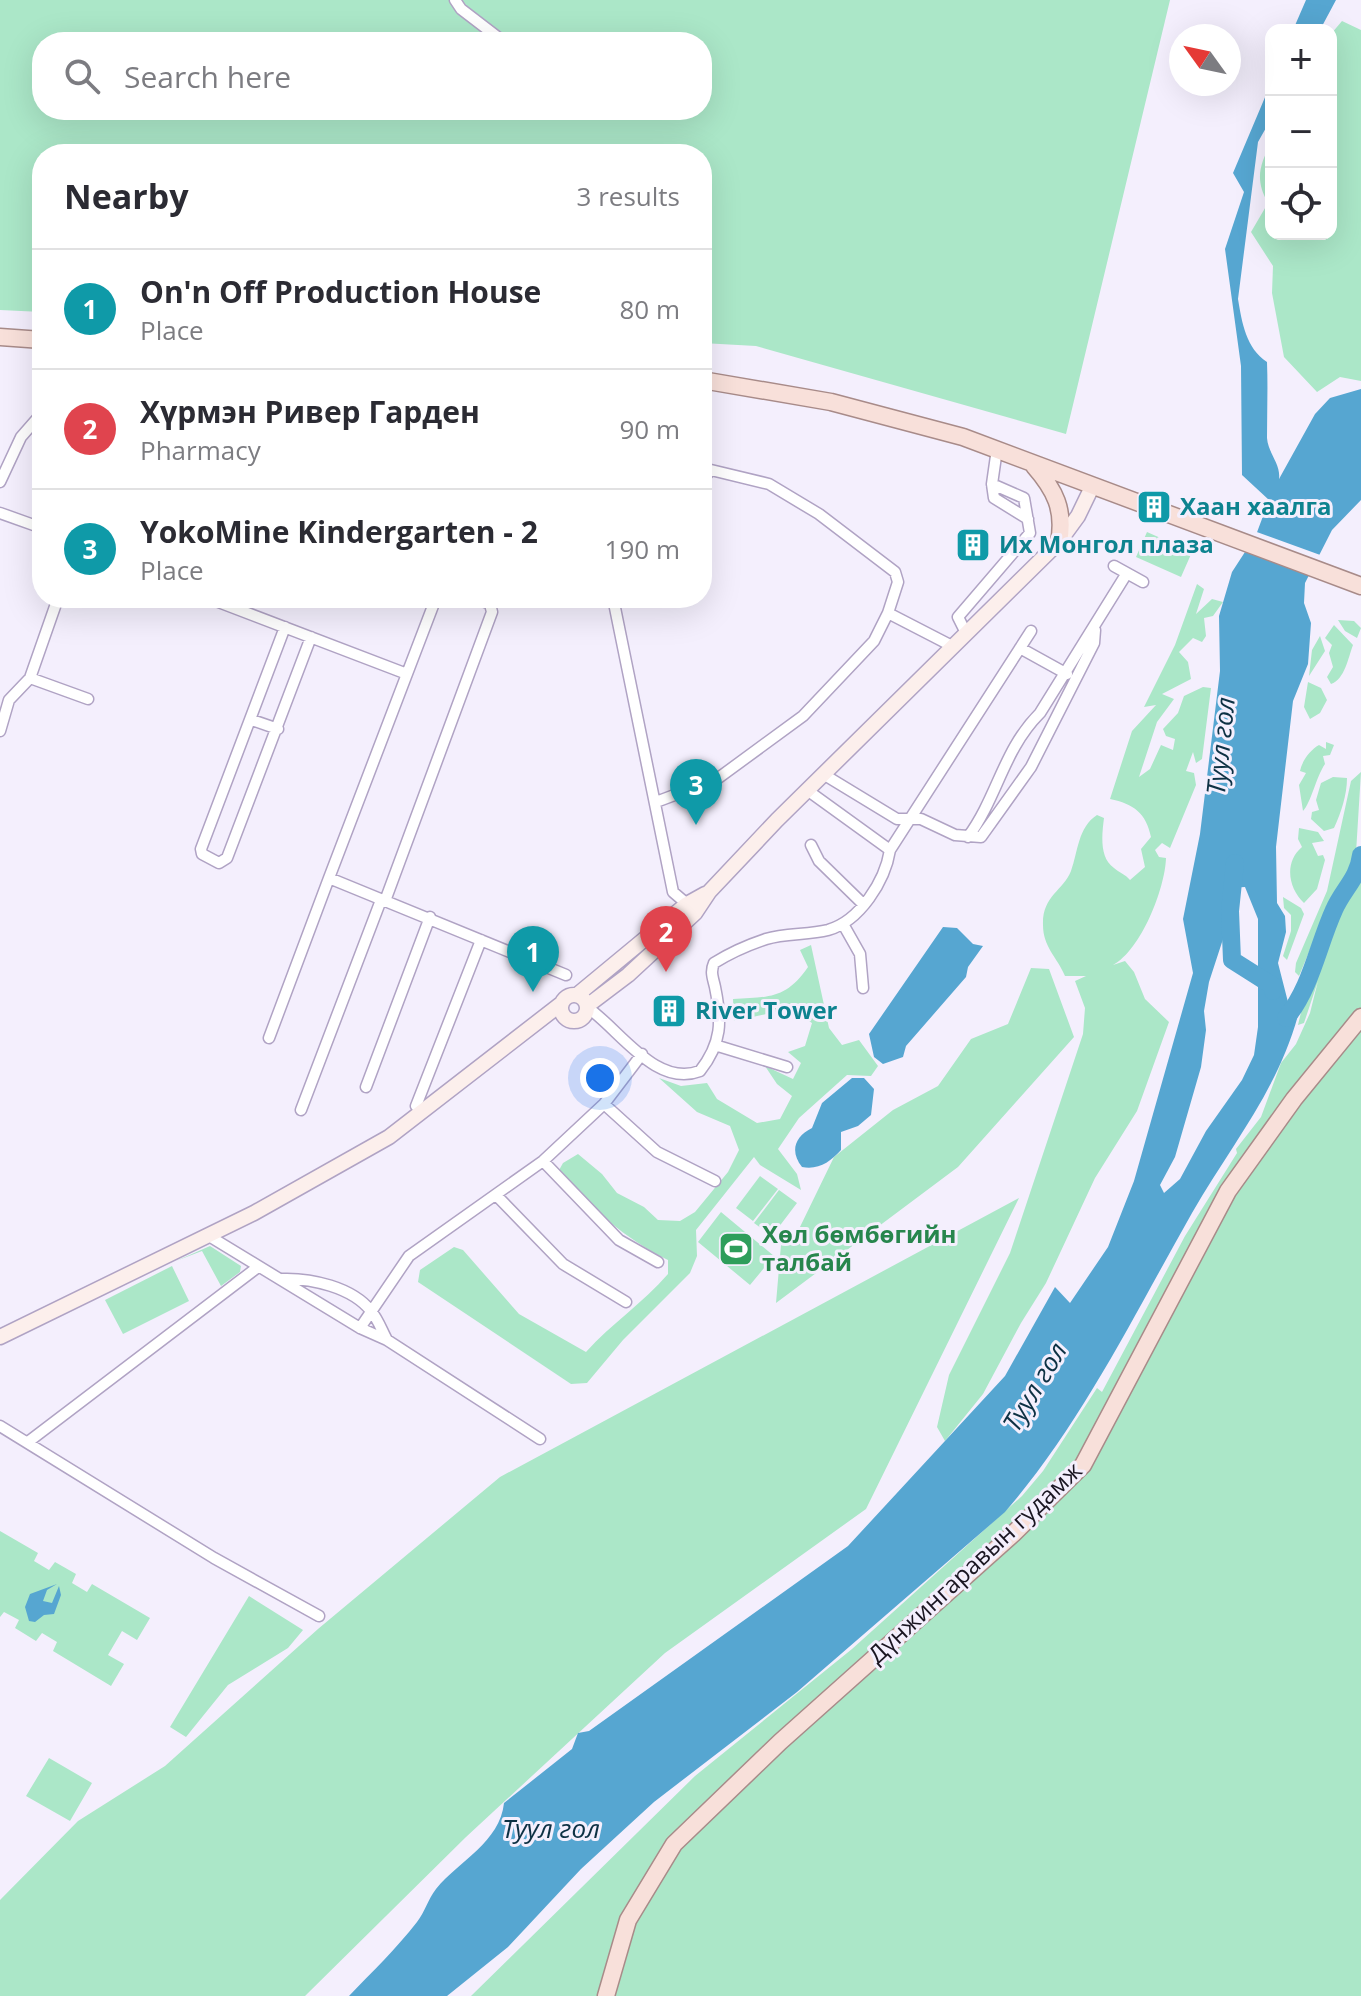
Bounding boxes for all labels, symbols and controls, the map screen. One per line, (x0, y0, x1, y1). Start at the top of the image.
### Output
north arrow (1169, 24, 1241, 96)
map controls (1265, 24, 1337, 240)
button: + (1265, 24, 1337, 96)
search box (32, 32, 712, 120)
icon: search (60, 54, 104, 98)
text: Search here (124, 56, 291, 97)
button: − (1265, 96, 1337, 168)
button: locate (1265, 168, 1337, 240)
text: Nearby (64, 173, 189, 219)
text: 3 results (577, 178, 680, 214)
text: On'n Off Production House (140, 271, 541, 312)
text: 1 (83, 291, 97, 327)
text: 80 m (619, 291, 680, 327)
text: Place (140, 312, 204, 348)
text: Хүрмэн Ривер Гарден (140, 391, 480, 432)
text: 2 (83, 411, 97, 447)
text: 90 m (619, 411, 680, 447)
text: Pharmacy (140, 432, 261, 468)
building icon: Хаан хаалга (1135, 488, 1173, 526)
place label: Хаан хаалга (1180, 489, 1331, 522)
text: YokoMine Kindergarten - 2 (140, 511, 538, 552)
building icon: Их Монгол плаза (954, 526, 992, 564)
place label: Их Монгол плаза (999, 527, 1214, 560)
text: 3 (83, 531, 97, 567)
text: 190 m (605, 531, 680, 567)
text: Place (140, 552, 204, 588)
water label: Туул гол (1197, 695, 1243, 797)
pin: 3 (670, 759, 722, 825)
pin: 2 (640, 906, 692, 972)
pin: 1 (507, 926, 559, 992)
building icon: River Tower (650, 992, 688, 1030)
place label: River Tower (695, 993, 838, 1026)
your location (580, 1058, 620, 1098)
place label: Хөл бөмбөгийн талбай (762, 1217, 956, 1278)
sports icon: Хөл бөмбөгийн талбай (717, 1230, 755, 1268)
water label: Туул гол (993, 1335, 1075, 1438)
street label: Дүнжингаравын гудамж (860, 1454, 1089, 1670)
water label: Туул гол (502, 1810, 600, 1846)

